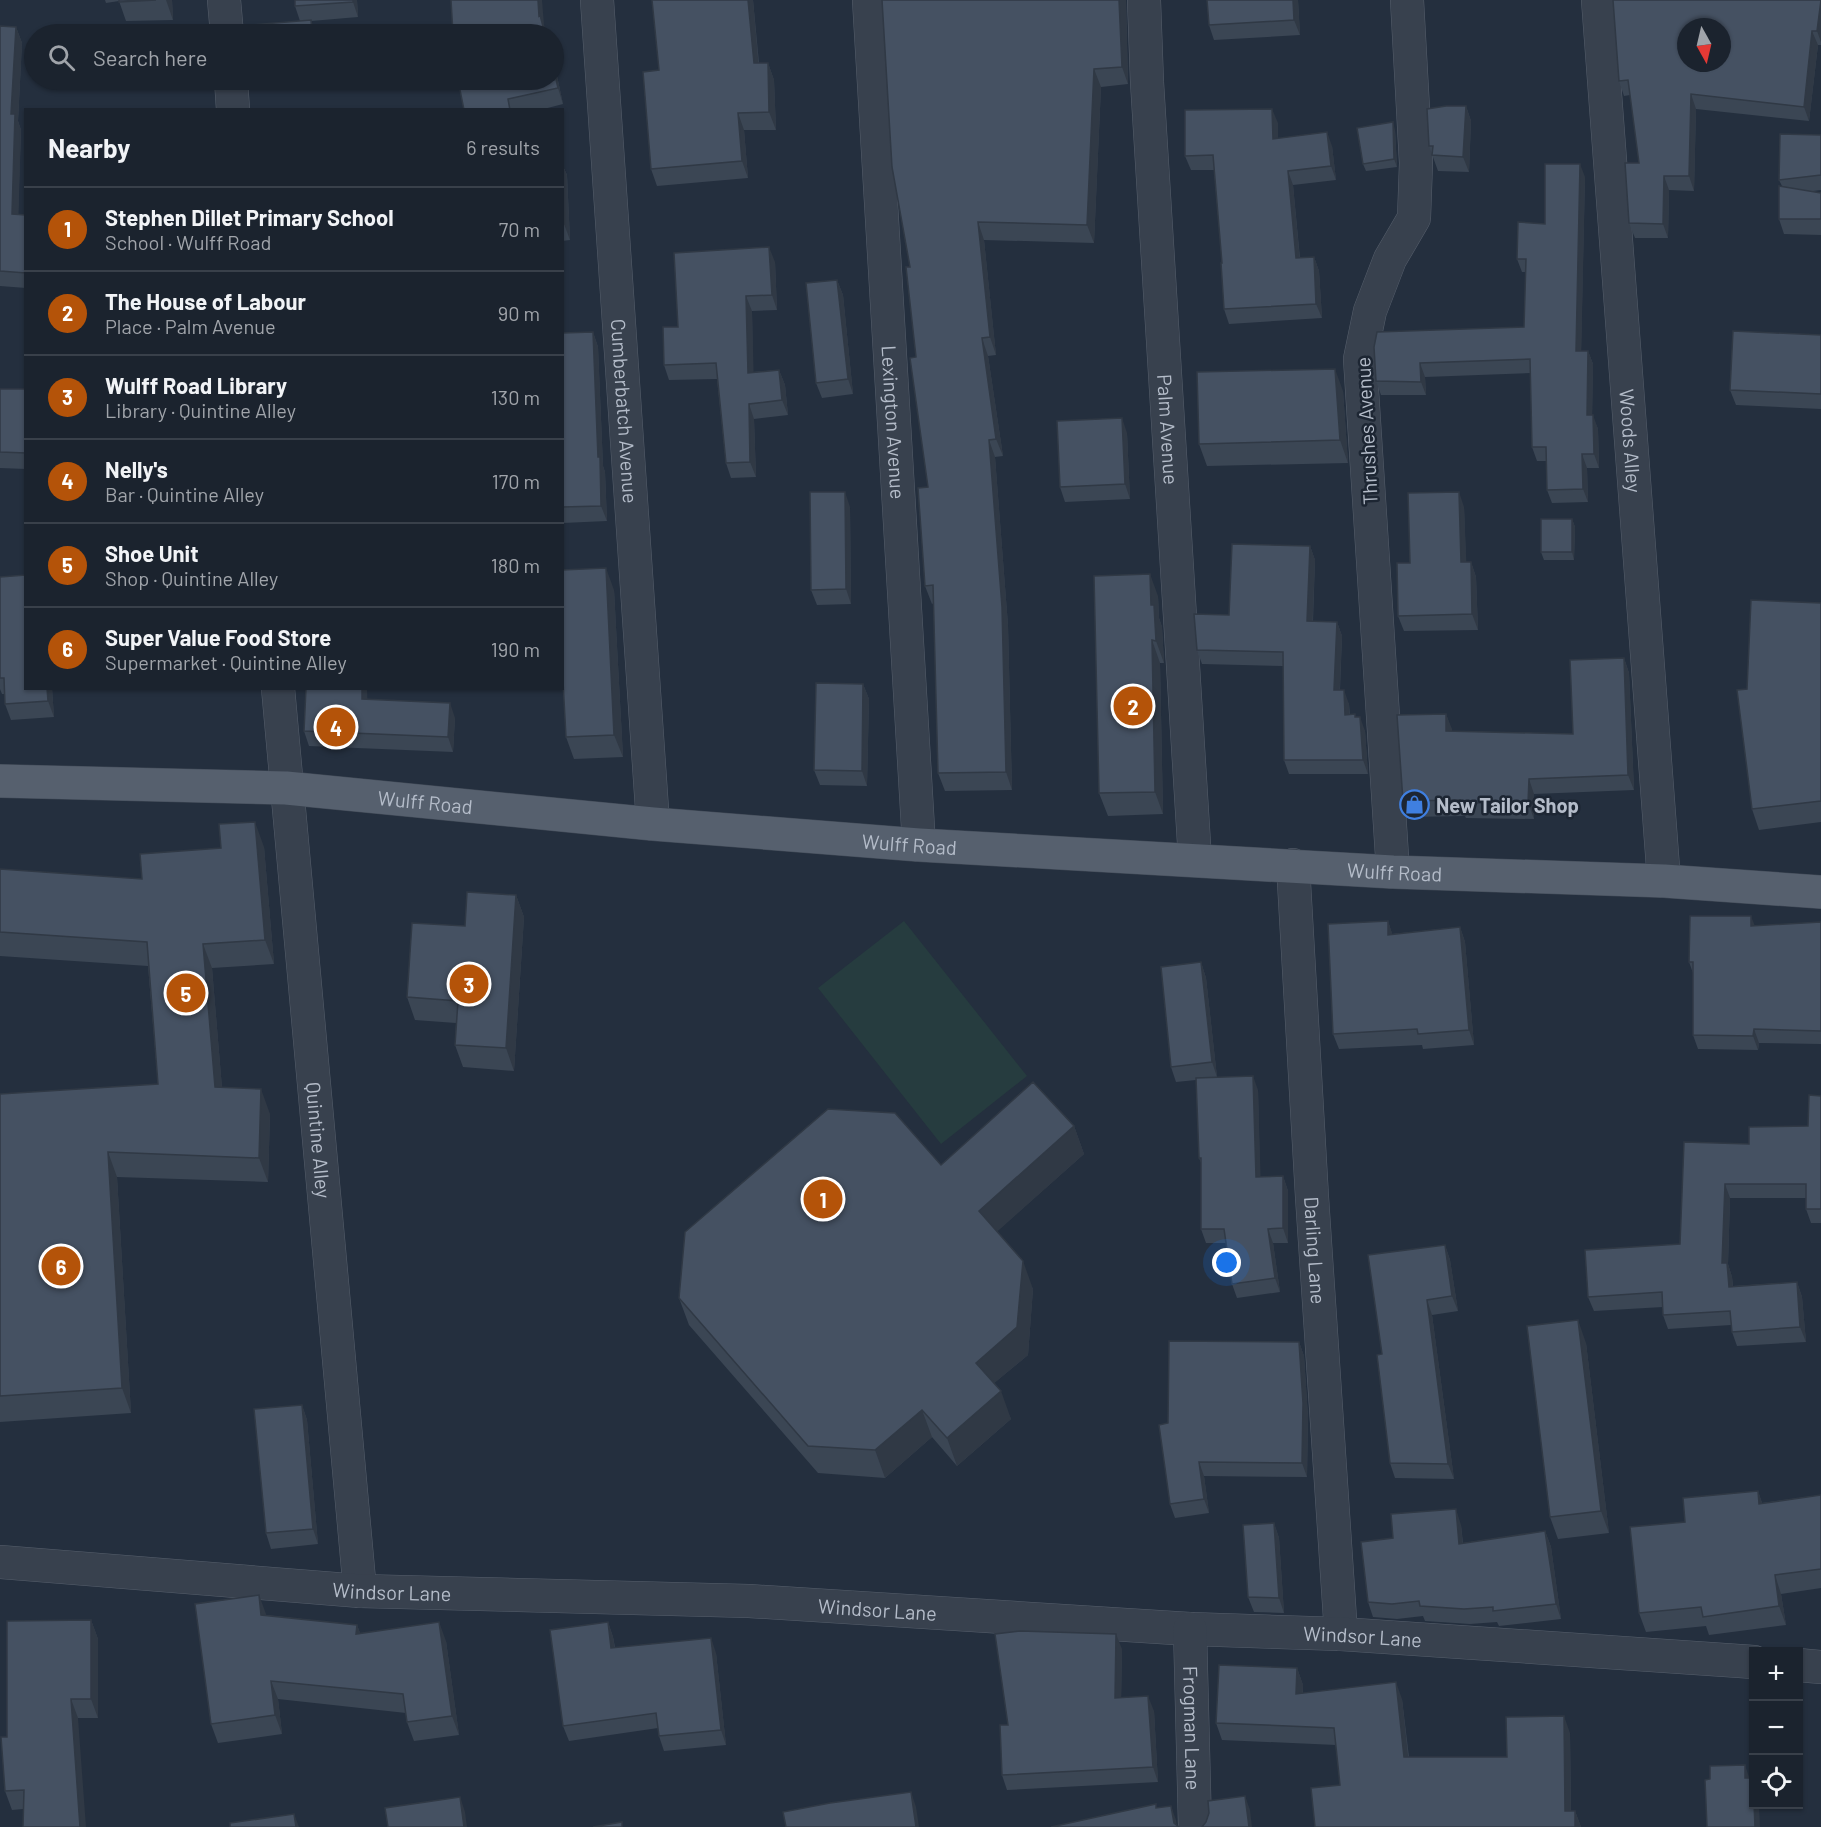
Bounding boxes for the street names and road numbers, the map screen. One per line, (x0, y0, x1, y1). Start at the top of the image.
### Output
street label: Cumberbatch Avenue (607, 318, 643, 504)
street label: Lexington Avenue (877, 345, 911, 500)
street label: Thrushes Avenue (1350, 356, 1382, 506)
street label: Palm Avenue (1153, 373, 1184, 485)
street label: Woods Alley (1615, 388, 1647, 493)
street label: Wulff Road (377, 785, 474, 818)
street label: Wulff Road (861, 829, 958, 859)
street label: Wulff Road (1346, 857, 1443, 886)
street label: Quintine Alley (302, 1081, 336, 1199)
street label: Darling Lane (1300, 1196, 1331, 1305)
street label: Windsor Lane (331, 1577, 452, 1605)
street label: Windsor Lane (817, 1593, 938, 1625)
street label: Windsor Lane (1303, 1621, 1423, 1651)
street label: Frogman Lane (1179, 1665, 1206, 1790)

